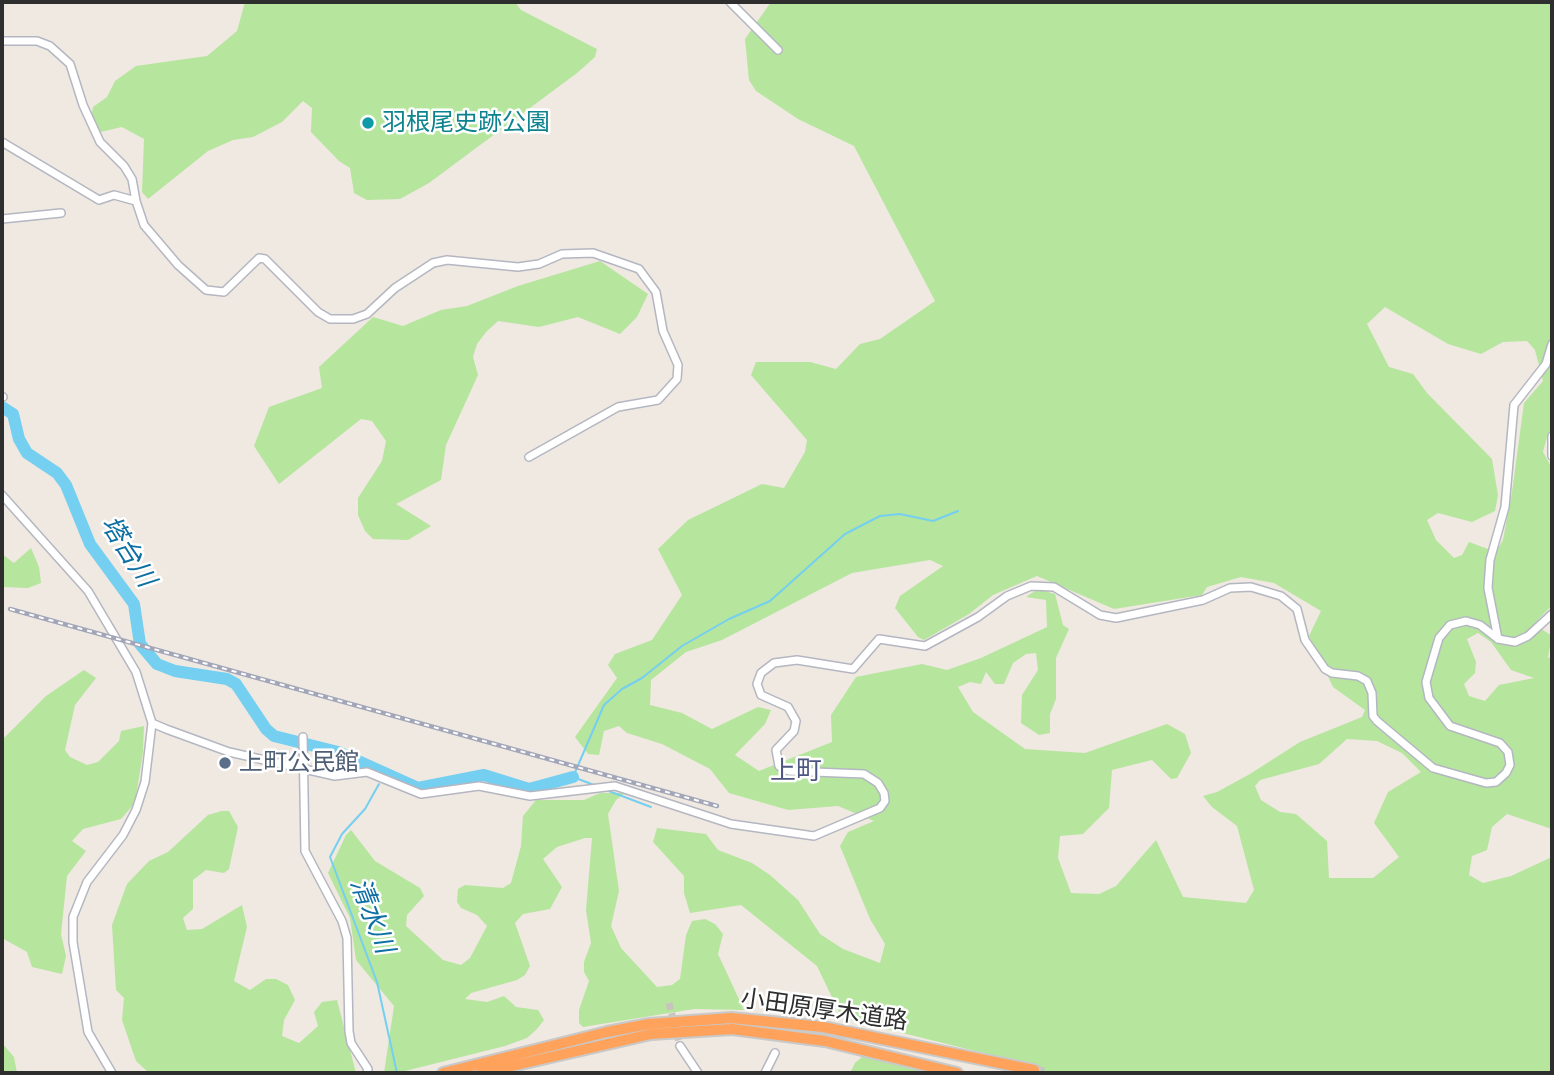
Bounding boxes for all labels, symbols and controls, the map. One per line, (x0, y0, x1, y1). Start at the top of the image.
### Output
place label: 羽根尾史跡公園 (382, 109, 550, 137)
marker: 羽根尾史跡公園 (360, 115, 376, 131)
water label: 塔台川 (93, 511, 161, 593)
place label: 上町公民館 (239, 749, 359, 777)
marker: 上町公民館 (217, 755, 233, 771)
district label: 上町 (770, 756, 822, 788)
water label: 清水川 (342, 874, 400, 958)
street label: 小田原厚木道路 (739, 985, 909, 1037)

